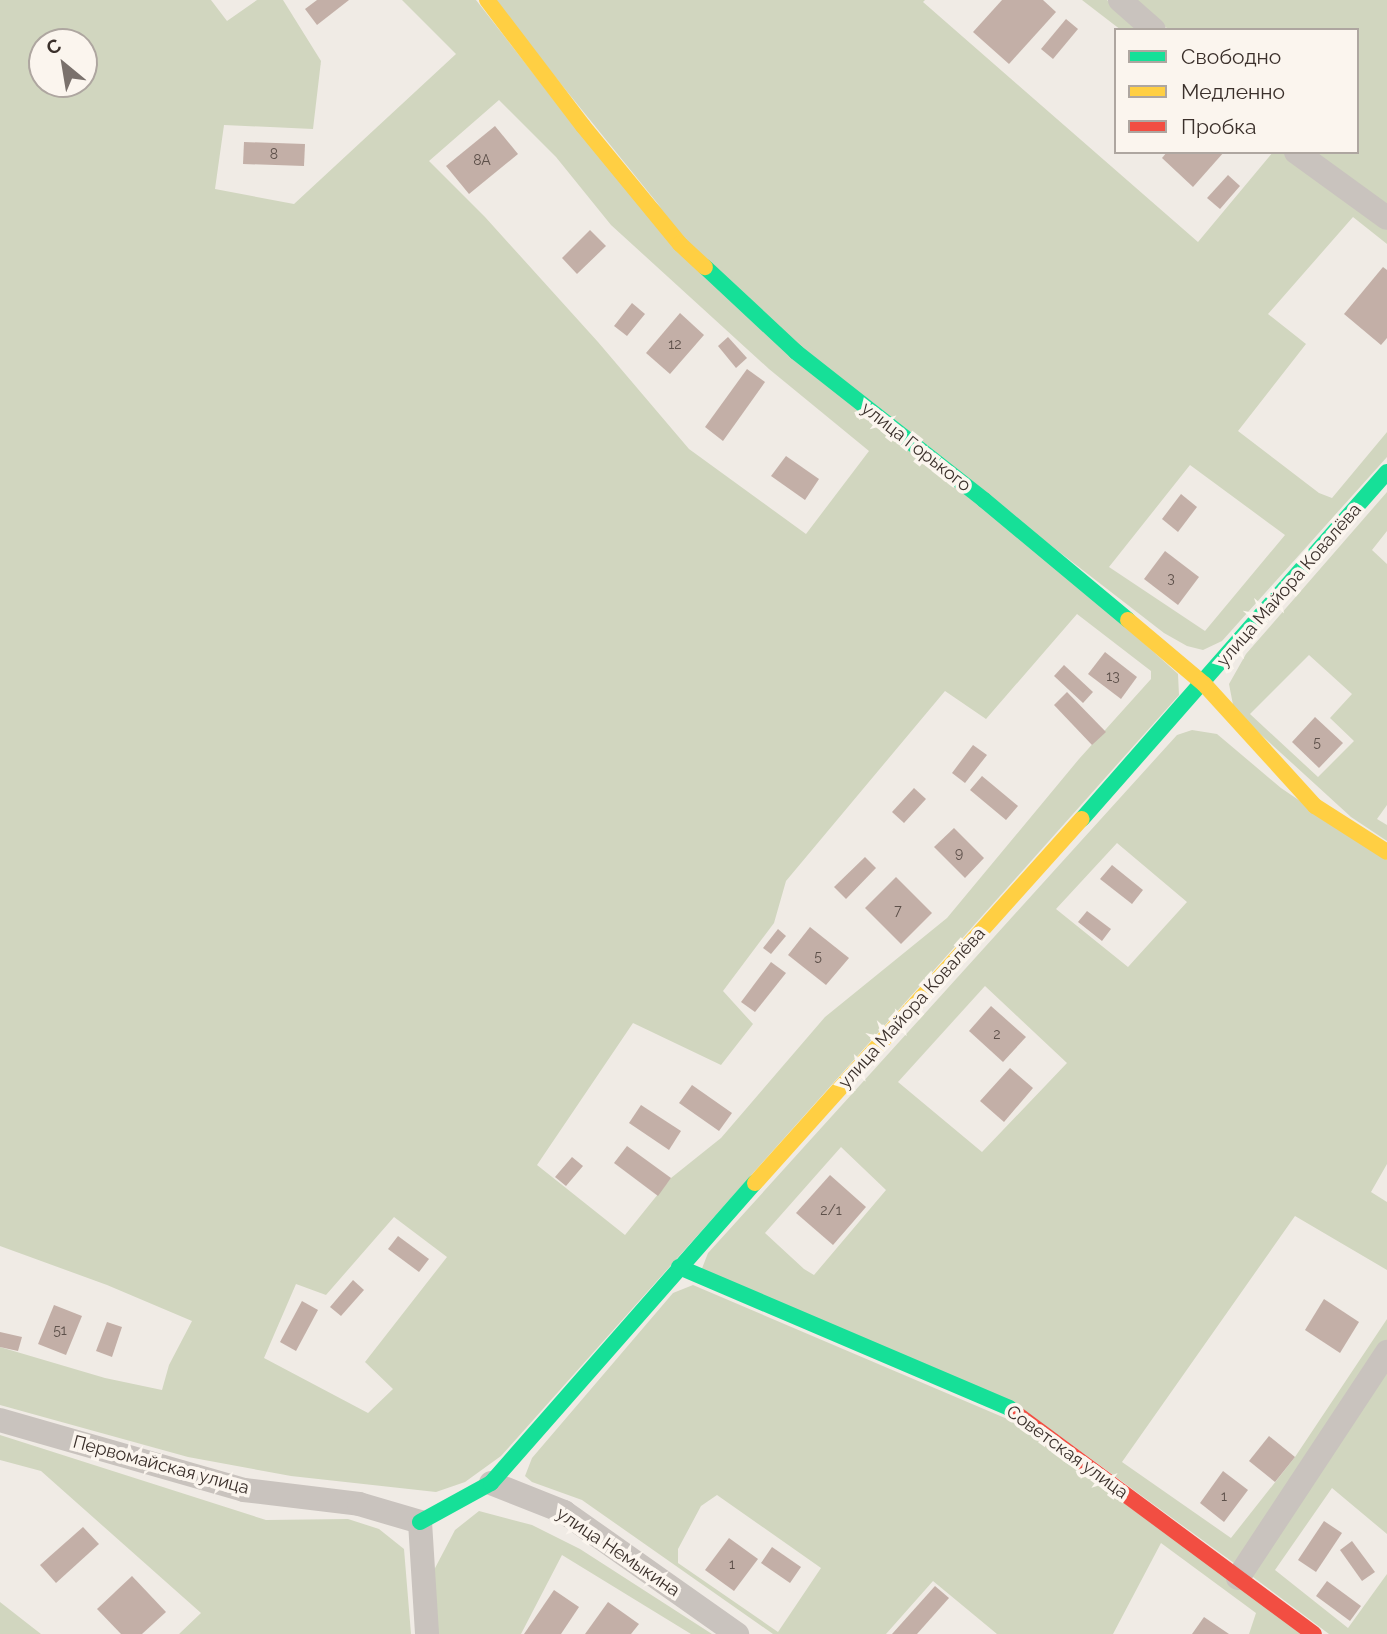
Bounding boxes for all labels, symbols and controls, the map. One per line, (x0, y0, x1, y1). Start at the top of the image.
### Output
north arrow (28, 28, 98, 98)
legend (1114, 28, 1359, 154)
text: С (42, 34, 65, 59)
text: Свободно (1181, 44, 1281, 69)
text: Медленно (1181, 79, 1285, 104)
text: Пробка (1181, 114, 1257, 139)
house number: 8 (270, 146, 278, 162)
house number: 8А (473, 152, 491, 168)
house number: 12 (668, 336, 682, 352)
street label: улица Горького (857, 398, 975, 496)
street label: улица Майора Ковалёва (1212, 499, 1366, 671)
house number: 3 (1167, 570, 1175, 586)
house number: 13 (1106, 668, 1120, 684)
house number: 5 (1313, 734, 1321, 750)
house number: 9 (955, 845, 963, 861)
house number: 7 (894, 902, 902, 918)
street label: улица Майора Ковалёва (834, 923, 990, 1093)
house number: 5 (814, 948, 822, 964)
house number: 2 (993, 1026, 1001, 1042)
house number: 2/1 (820, 1202, 842, 1218)
house number: 51 (53, 1322, 67, 1338)
street label: Советская улица (1002, 1400, 1132, 1504)
street label: Первомайская улица (70, 1431, 252, 1499)
house number: 1 (1221, 1488, 1227, 1504)
street label: улица Немыкина (552, 1503, 684, 1601)
house number: 1 (729, 1556, 735, 1572)

